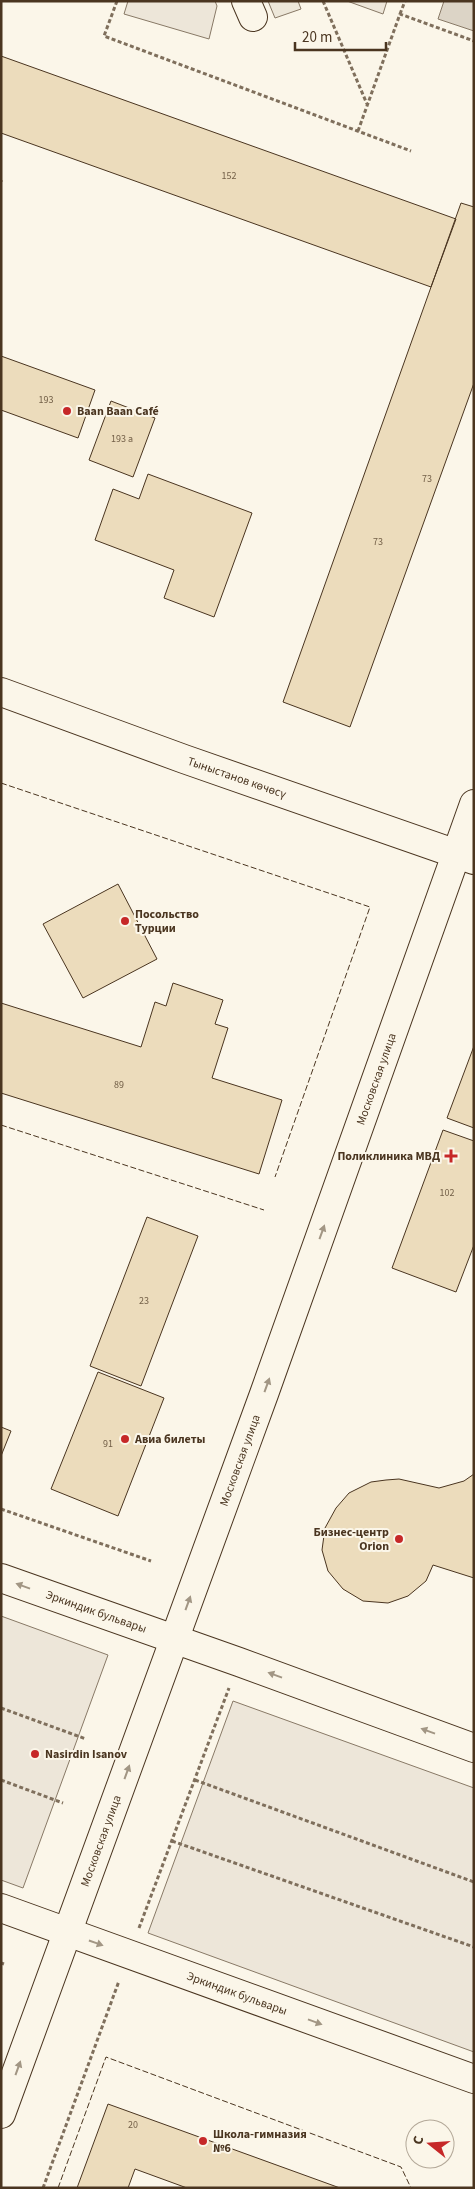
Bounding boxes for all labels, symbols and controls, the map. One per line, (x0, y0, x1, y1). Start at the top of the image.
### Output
scale bar (295, 20, 386, 52)
text: 20 m (302, 27, 332, 48)
house number: 152 (222, 169, 236, 183)
house number: 193 (39, 393, 53, 407)
place label: Baan Baan Café (77, 403, 159, 420)
marker: Baan Baan Café (61, 405, 73, 417)
house number: 193 а (111, 432, 133, 446)
house number: 73 (422, 472, 432, 486)
house number: 73 (373, 535, 383, 549)
street label: Тыныстанов көчөсү (185, 752, 289, 803)
place label: Посольство Турции (135, 906, 199, 937)
marker: Посольство Турции (119, 915, 131, 927)
street label: Московская улица (352, 1031, 400, 1127)
house number: 89 (114, 1078, 124, 1092)
place label: Поликлиника МВД (337, 1148, 440, 1165)
marker: Поликлиника МВД (444, 1149, 458, 1163)
house number: 102 (440, 1186, 454, 1200)
one-way arrow (319, 1224, 326, 1239)
house number: 23 (139, 1294, 149, 1308)
one-way arrow (264, 1377, 271, 1392)
street label: Московская улица (215, 1412, 264, 1509)
place label: Авиа билеты (134, 1431, 206, 1448)
marker: Авиа билеты (119, 1433, 131, 1445)
house number: 91 (103, 1437, 113, 1451)
place label: Бизнес-центр Orion (314, 1524, 389, 1555)
marker: Бизнес-центр Orion (393, 1533, 405, 1545)
one-way arrow (15, 1582, 30, 1590)
street label: Эркиндик бульвары (44, 1586, 149, 1637)
one-way arrow (184, 1595, 192, 1610)
one-way arrow (268, 1671, 283, 1678)
one-way arrow (420, 1727, 435, 1735)
place label: Nasirdin Isanov (45, 1746, 128, 1763)
marker: Nasirdin Isanov (29, 1748, 41, 1760)
one-way arrow (124, 1765, 131, 1780)
street label: Московская улица (76, 1792, 125, 1889)
one-way arrow (89, 1940, 104, 1947)
street label: Эркиндик бульвары (184, 1967, 290, 2019)
one-way arrow (308, 2018, 323, 2026)
one-way arrow (14, 2060, 22, 2075)
house number: 20 (128, 2118, 138, 2132)
north arrow (405, 2119, 455, 2169)
place label: Школа-гимназия №6 (213, 2126, 307, 2157)
text: С (408, 2134, 429, 2147)
marker: Школа-гимназия №6 (197, 2135, 209, 2147)

